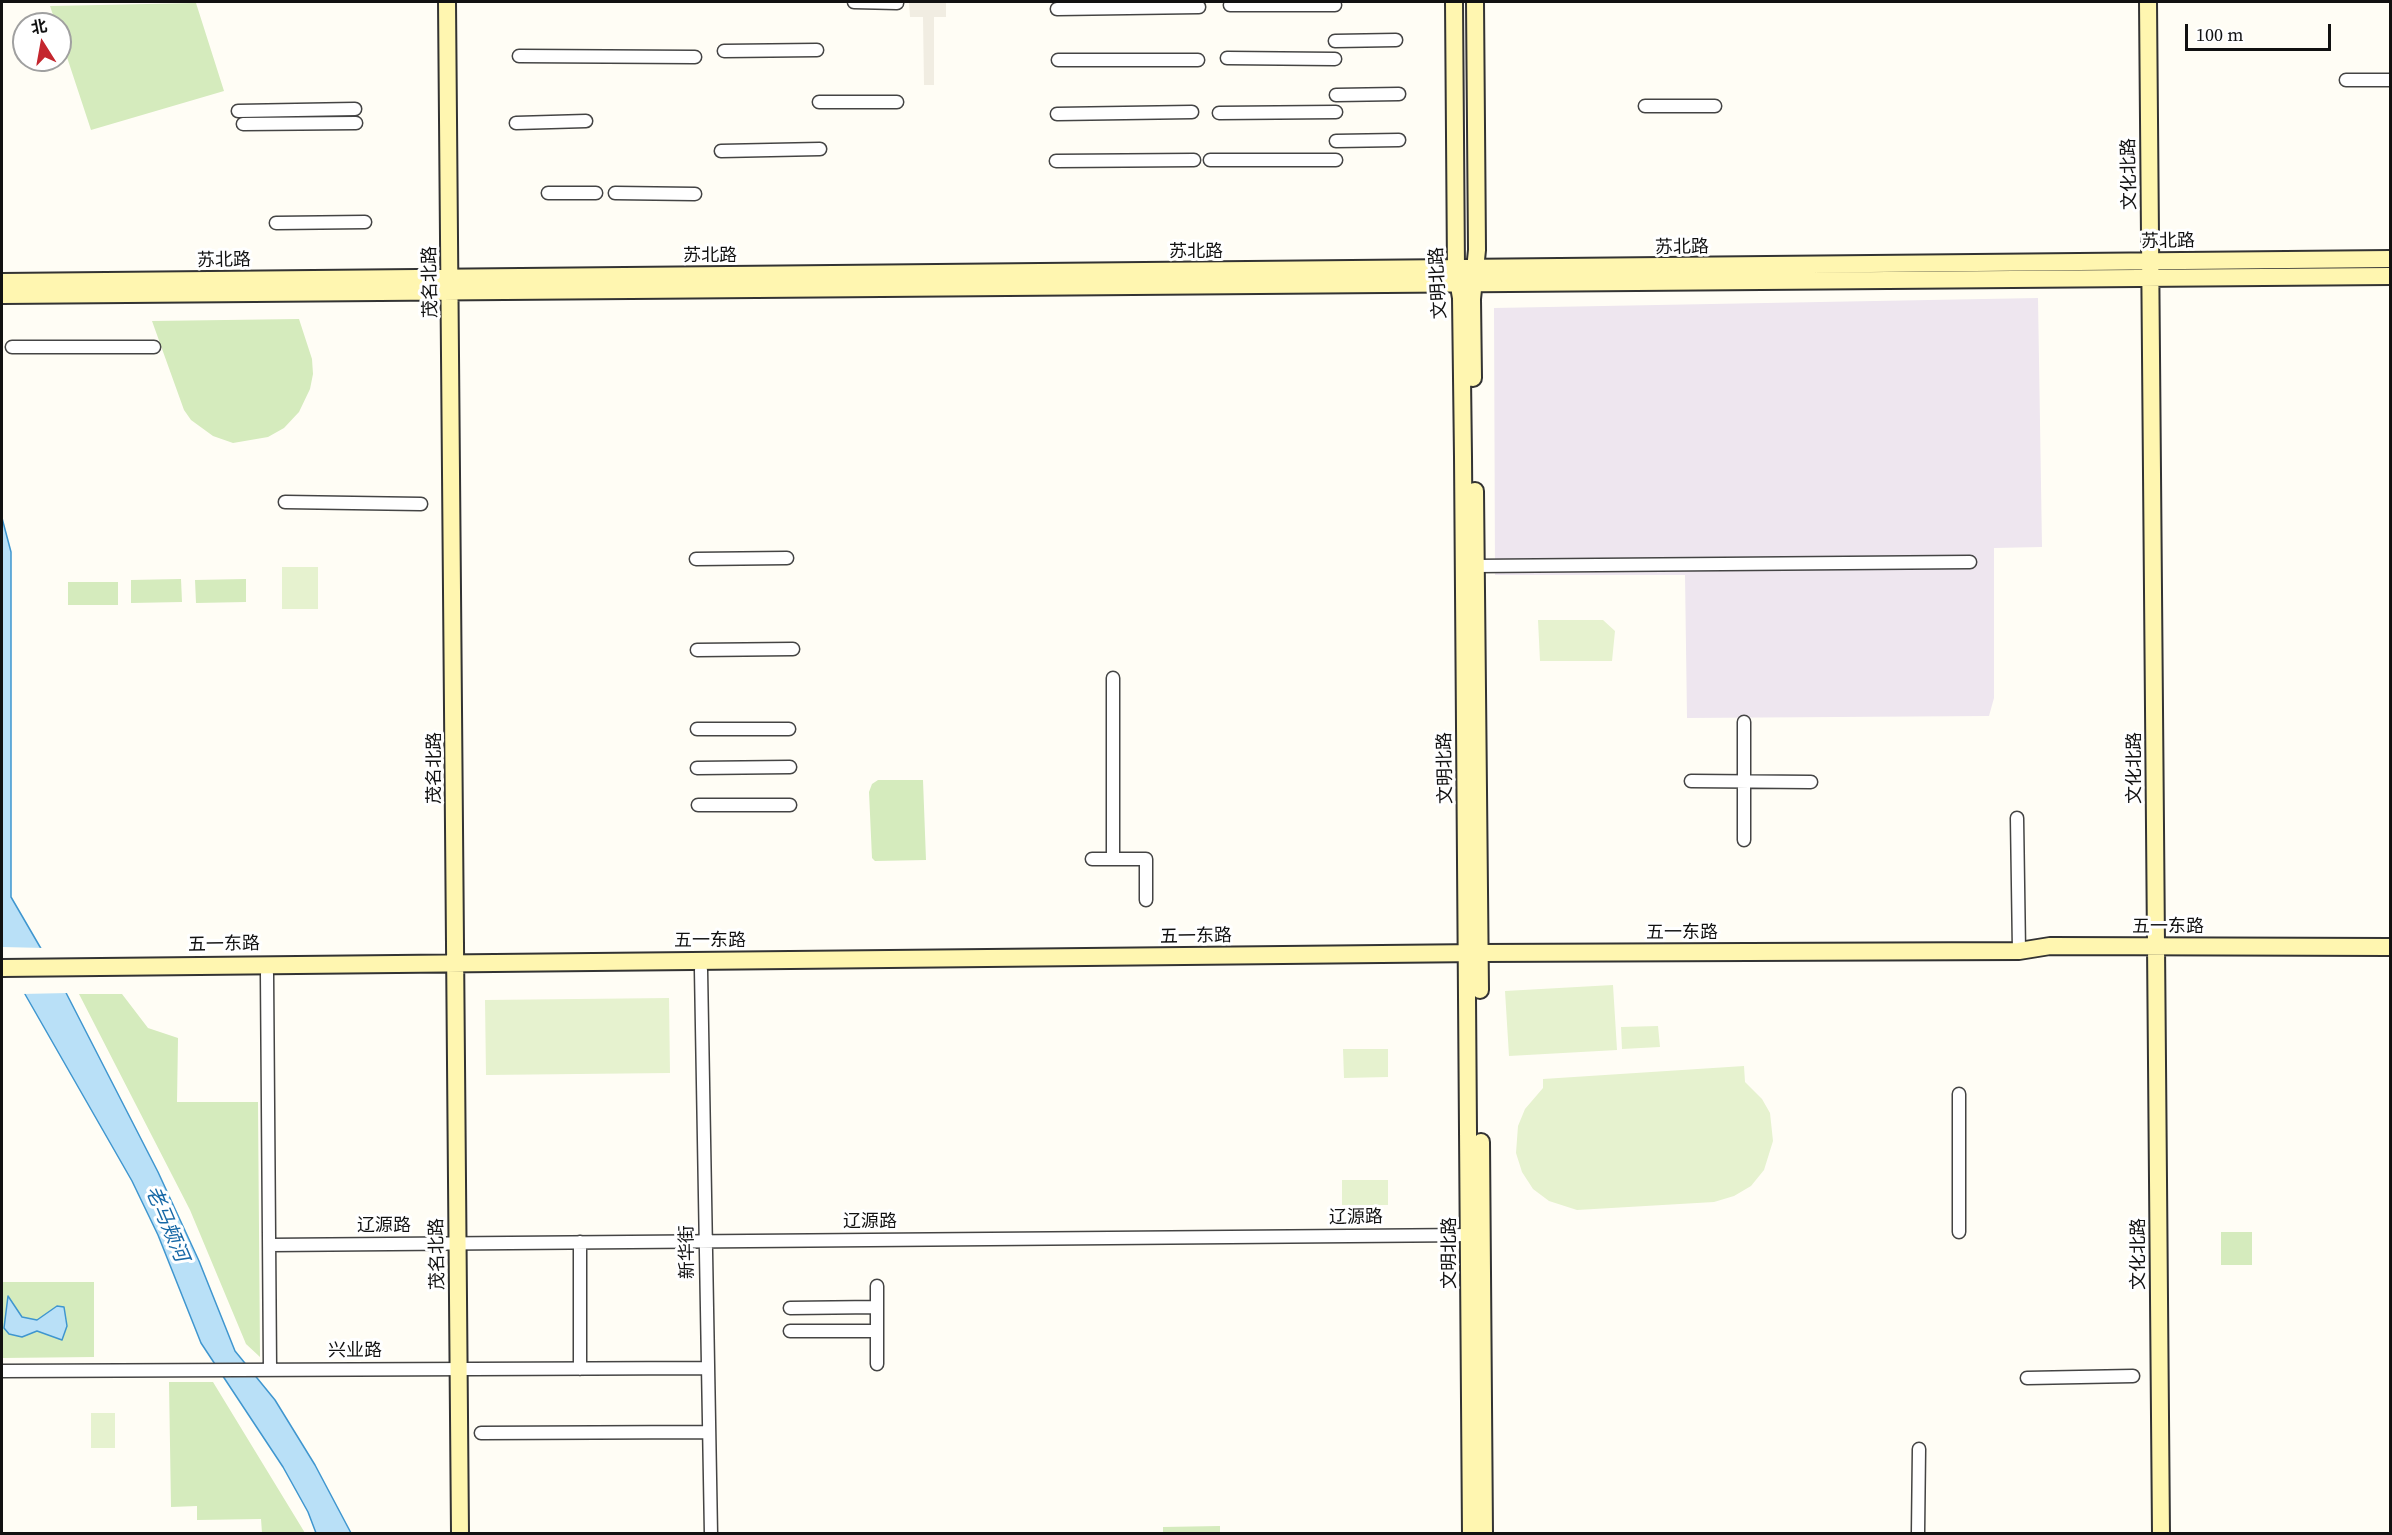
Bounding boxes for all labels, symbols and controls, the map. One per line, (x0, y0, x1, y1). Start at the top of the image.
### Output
north arrow (12, 12, 72, 72)
scale bar (2188, 12, 2334, 50)
text: 北 (29, 14, 49, 39)
text: 100 m (2196, 22, 2243, 47)
street label: 文化北路 (2119, 138, 2141, 210)
street label: 苏北路 (2141, 231, 2195, 253)
street label: 苏北路 (1655, 237, 1709, 259)
street label: 苏北路 (1169, 241, 1223, 263)
street label: 苏北路 (683, 245, 737, 267)
street label: 茂名北路 (420, 246, 442, 318)
street label: 文明北路 (1426, 246, 1452, 320)
street label: 苏北路 (197, 250, 251, 272)
street label: 茂名北路 (424, 732, 446, 804)
street label: 文明北路 (1435, 732, 1457, 804)
street label: 文化北路 (2124, 732, 2146, 804)
street label: 五一东路 (2132, 916, 2204, 938)
street label: 五一东路 (1646, 922, 1718, 944)
street label: 五一东路 (1160, 926, 1232, 948)
street label: 五一东路 (674, 930, 746, 952)
street label: 五一东路 (188, 934, 260, 956)
water label: 老马颊河 (139, 1182, 193, 1266)
street label: 辽源路 (1329, 1207, 1383, 1229)
street label: 辽源路 (843, 1211, 897, 1233)
street label: 辽源路 (357, 1215, 411, 1237)
street label: 文明北路 (1439, 1217, 1461, 1289)
street label: 茂名北路 (427, 1218, 449, 1290)
street label: 文化北路 (2128, 1218, 2150, 1290)
street label: 新华街 (677, 1225, 699, 1279)
street label: 兴业路 (328, 1340, 382, 1362)

